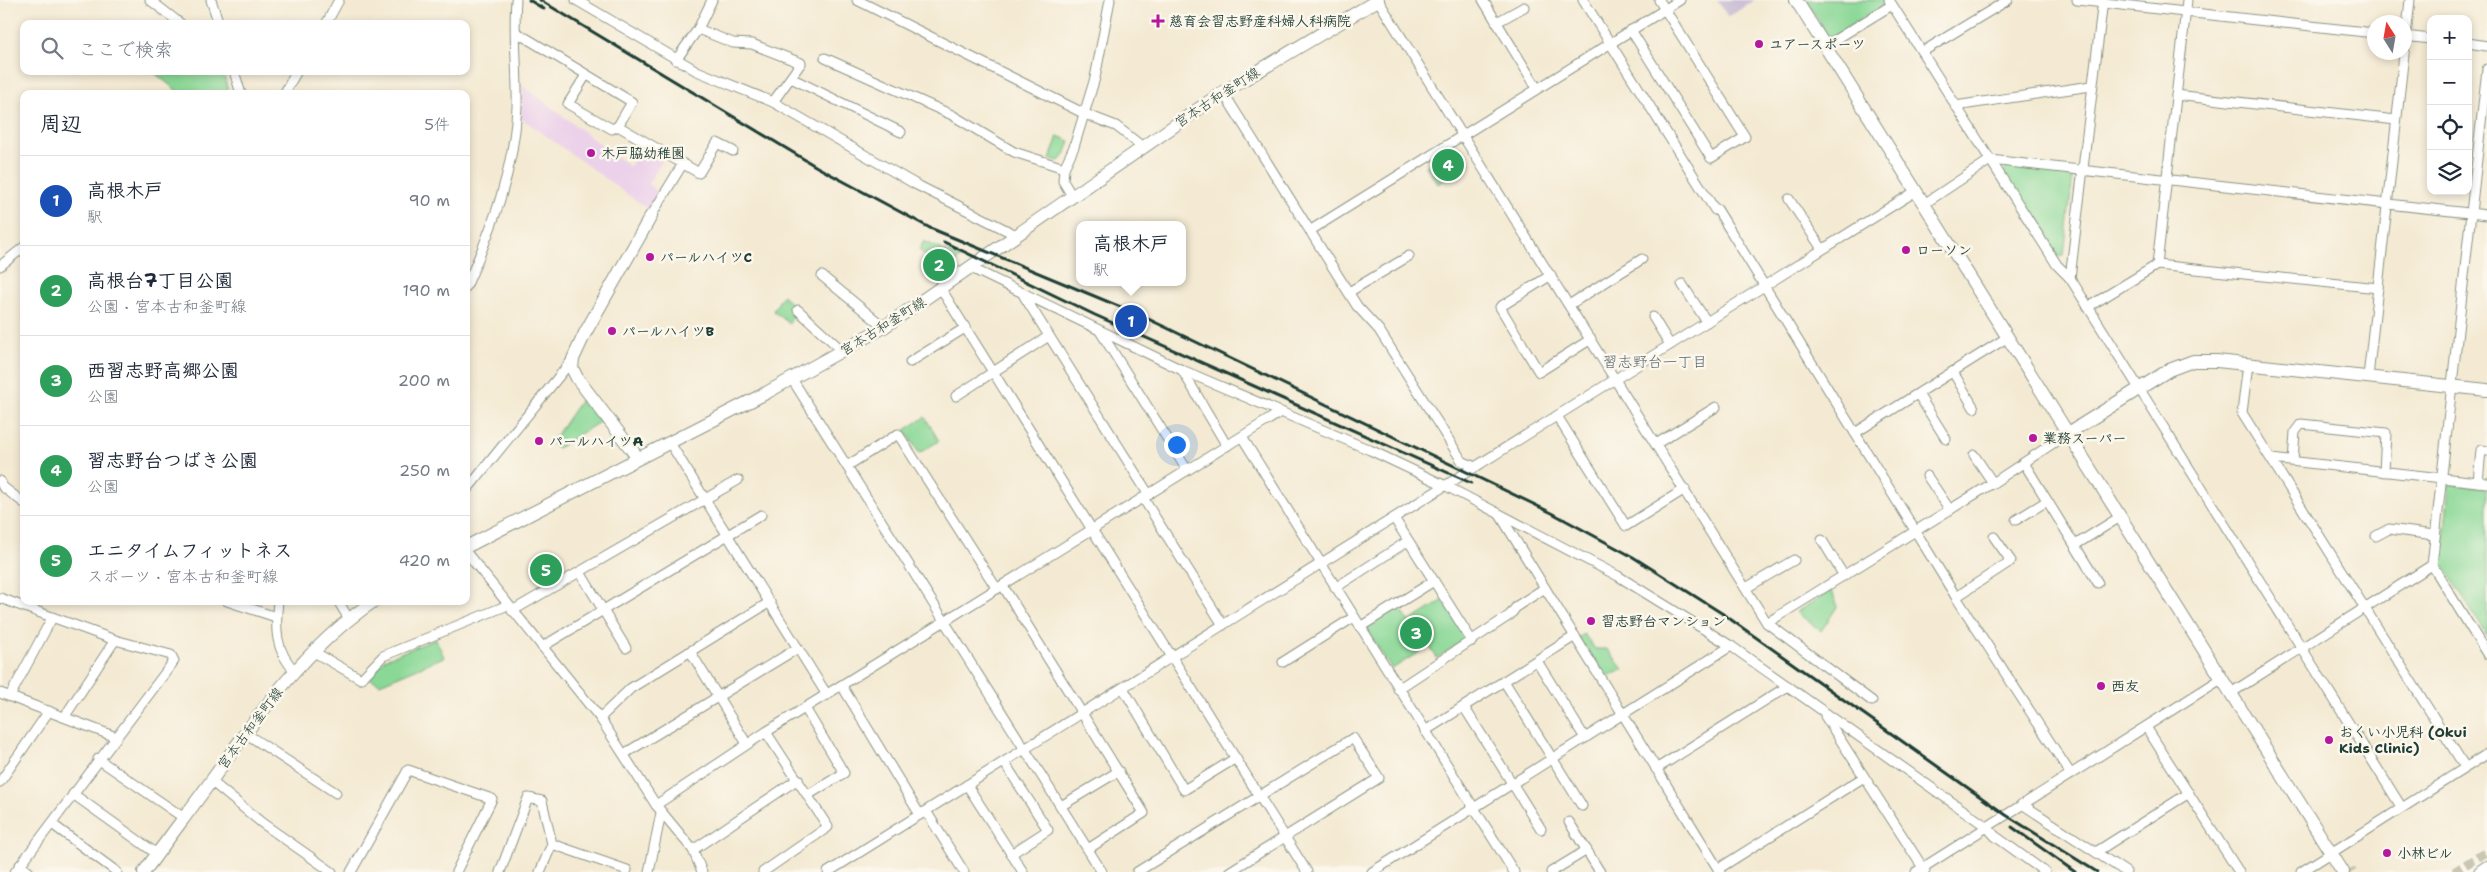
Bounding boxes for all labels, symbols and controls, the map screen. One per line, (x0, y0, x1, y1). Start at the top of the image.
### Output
place label: 慈育会習志野産科婦人科病院 (1169, 12, 1351, 30)
marker: 慈育会習志野産科婦人科病院 (1151, 14, 1165, 28)
north arrow (2367, 15, 2412, 60)
map controls (2427, 15, 2472, 195)
button: + (2427, 15, 2472, 60)
search box (20, 20, 470, 75)
icon: search (38, 34, 66, 62)
place label: ユアースポーツ (1769, 35, 1865, 53)
text: ここで検索 (78, 37, 173, 62)
marker: ユアースポーツ (1753, 38, 1765, 50)
button: − (2427, 60, 2472, 105)
street label: 宮本古和釜町線 (1171, 63, 1263, 131)
button: locate (2427, 105, 2472, 150)
text: 周辺 (40, 110, 82, 138)
text: 5件 (424, 114, 450, 135)
place label: 木戸脇幼稚園 (601, 144, 685, 162)
pin: 4 (1432, 146, 1464, 184)
marker: 木戸脇幼稚園 (585, 147, 597, 159)
button: layers (2427, 150, 2472, 195)
text: 高根木戸 (87, 178, 163, 203)
text: 1 (52, 190, 60, 211)
text: 90 m (409, 190, 450, 211)
text: 駅 (87, 206, 103, 227)
popup (1076, 221, 1186, 286)
text: 高根木戸 (1093, 231, 1169, 256)
place label: ローソン (1916, 241, 1972, 259)
marker: ローソン (1900, 244, 1912, 256)
pin: 2 (923, 246, 955, 284)
place label: パールハイツC (660, 248, 752, 266)
marker: パールハイツC (644, 251, 656, 263)
text: 駅 (1093, 259, 1109, 280)
text: 高根台7丁目公園 (87, 268, 233, 293)
text: 2 (50, 280, 62, 301)
text: 190 m (403, 280, 450, 301)
street label: 宮本古和釜町線 (837, 292, 929, 360)
text: 公園 · 宮本古和釜町線 (87, 296, 246, 317)
pin: 1 (1115, 302, 1147, 340)
place label: パールハイツB (622, 322, 714, 340)
marker: パールハイツB (606, 325, 618, 337)
district label: 習志野台一丁目 (1602, 352, 1708, 372)
text: 西習志野高郷公園 (87, 358, 239, 383)
text: 3 (50, 370, 62, 391)
text: 200 m (398, 370, 450, 391)
text: 公園 (87, 386, 119, 407)
place label: 業務スーパー (2043, 429, 2126, 447)
place label: パールハイツA (549, 432, 643, 450)
your location (1164, 432, 1190, 458)
marker: 業務スーパー (2027, 432, 2039, 444)
marker: パールハイツA (533, 435, 545, 447)
text: 習志野台つばき公園 (87, 448, 258, 473)
text: 4 (50, 460, 62, 481)
text: 250 m (399, 460, 450, 481)
text: 公園 (87, 476, 119, 497)
text: エニタイムフィットネス (87, 538, 292, 563)
text: 5 (51, 550, 61, 571)
text: 420 m (399, 550, 450, 571)
pin: 5 (530, 551, 562, 589)
text: スポーツ · 宮本古和釜町線 (87, 566, 278, 587)
place label: 習志野台マンション (1601, 612, 1726, 630)
pin: 3 (1400, 614, 1432, 652)
marker: 習志野台マンション (1585, 615, 1597, 627)
place label: 西友 (2111, 677, 2139, 695)
marker: 西友 (2095, 680, 2107, 692)
street label: 宮本古和釜町線 (213, 683, 287, 773)
place label: おくい小児科 (Okui Kids Clinic) (2339, 723, 2467, 757)
marker: おくい小児科 (Okui Kids Clinic) (2323, 734, 2335, 746)
place label: 小林ビル (2397, 844, 2453, 862)
marker: 小林ビル (2381, 847, 2393, 859)

